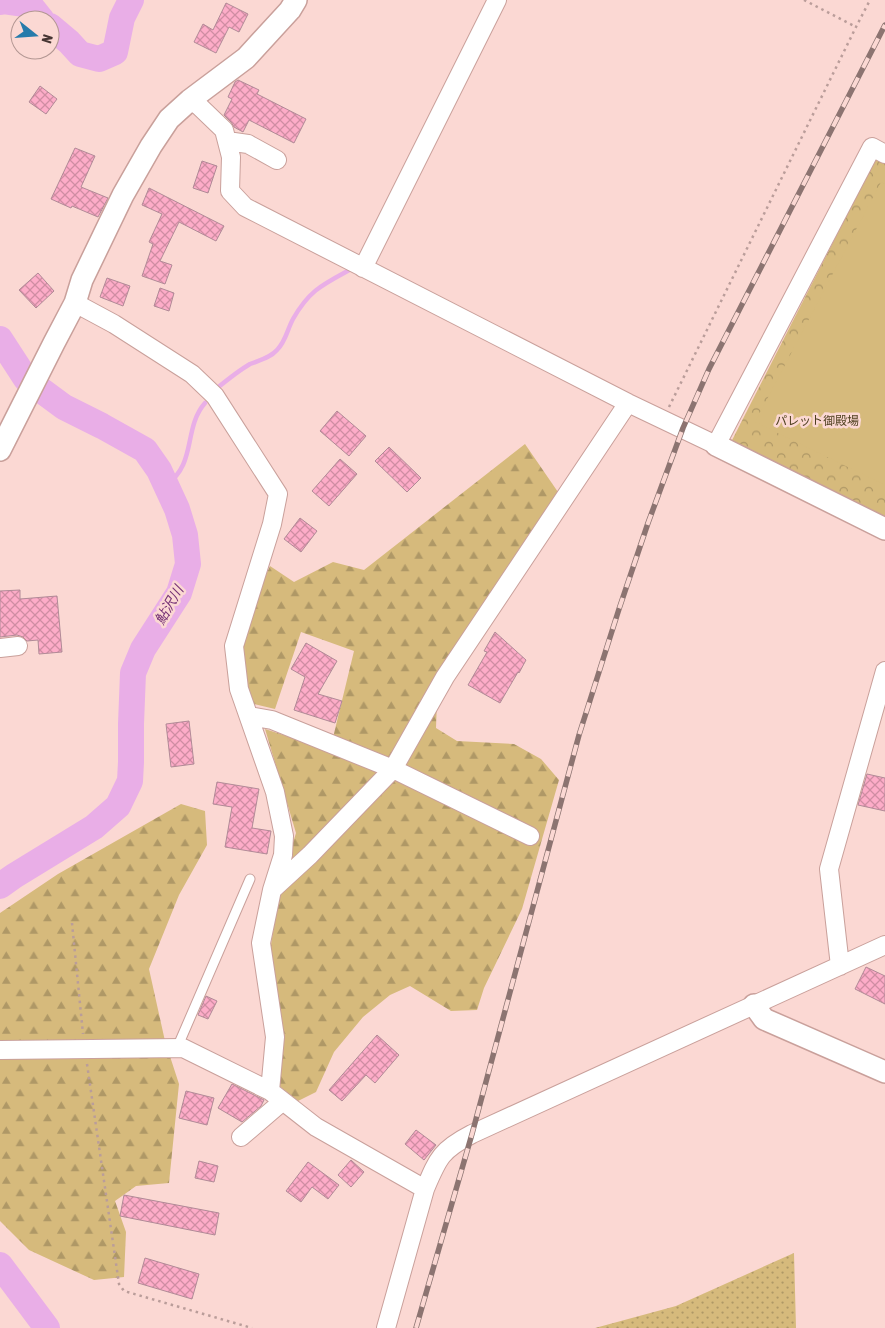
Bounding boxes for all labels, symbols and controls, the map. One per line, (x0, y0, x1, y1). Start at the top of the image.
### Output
north arrow (10, 10, 60, 60)
text: N (39, 33, 56, 45)
park label: パレット御殿場 (775, 414, 859, 428)
water label: 鮎沢川 (152, 581, 187, 627)

